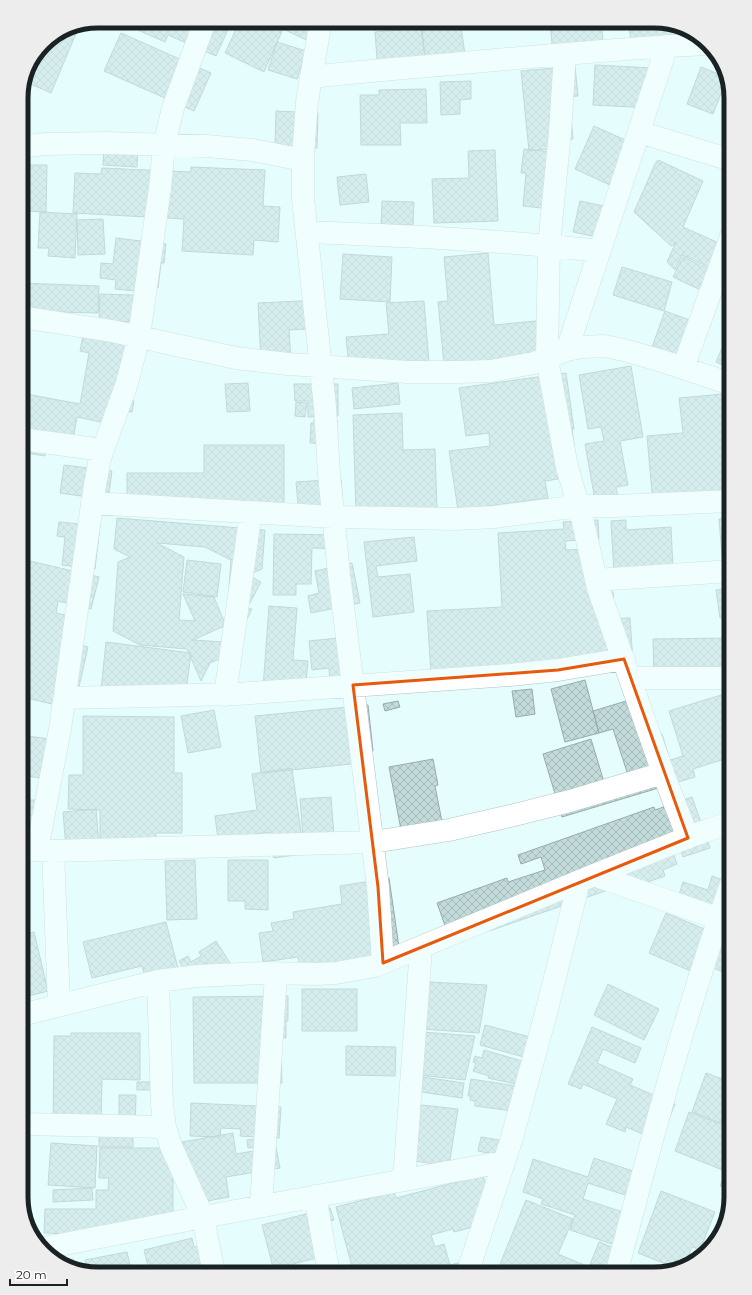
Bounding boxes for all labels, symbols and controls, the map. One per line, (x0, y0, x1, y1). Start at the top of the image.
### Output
scale bar (10, 1261, 67, 1287)
text: 20 m (16, 1267, 47, 1282)

